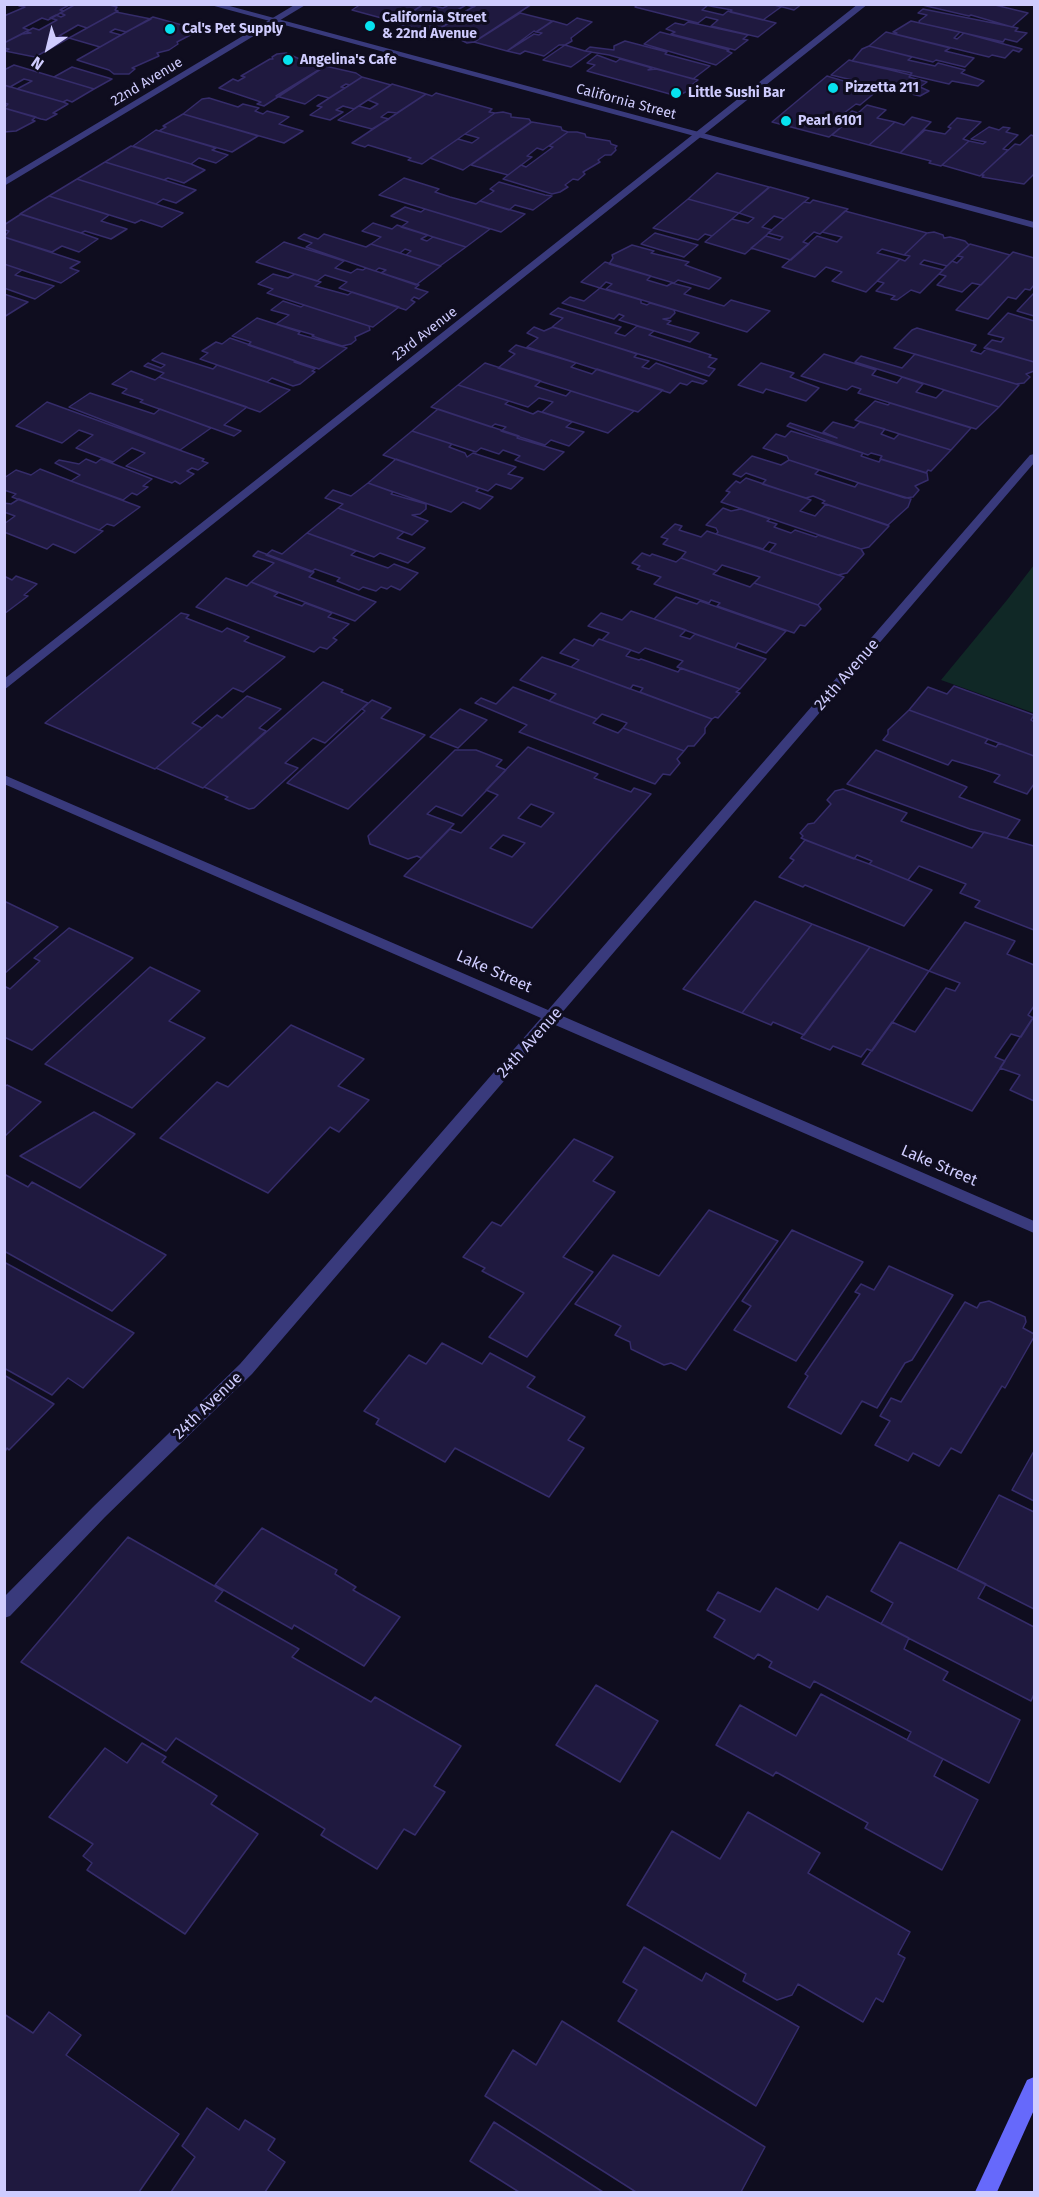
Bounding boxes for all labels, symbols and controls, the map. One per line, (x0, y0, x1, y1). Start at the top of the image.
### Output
place label: California Street & 22nd Avenue (382, 10, 487, 42)
north arrow (18, 18, 78, 78)
marker: California Street & 22nd Avenue (363, 19, 377, 33)
place label: Cal's Pet Supply (182, 21, 283, 37)
marker: Cal's Pet Supply (163, 22, 177, 36)
text: N (28, 52, 47, 74)
place label: Angelina's Cafe (300, 52, 397, 68)
marker: Angelina's Cafe (281, 53, 295, 67)
street label: 22nd Avenue (108, 54, 186, 110)
place label: Pizzetta 211 (845, 80, 919, 96)
street label: California Street (574, 81, 678, 123)
marker: Pizzetta 211 (826, 81, 840, 95)
place label: Little Sushi Bar (688, 85, 785, 101)
marker: Little Sushi Bar (669, 86, 683, 100)
place label: Pearl 6101 (798, 113, 862, 129)
marker: Pearl 6101 (779, 114, 793, 128)
street label: 23rd Avenue (389, 304, 461, 364)
street label: 24th Avenue (811, 635, 883, 715)
street label: Lake Street (453, 947, 535, 997)
street label: 24th Avenue (493, 1004, 567, 1082)
street label: Lake Street (898, 1141, 980, 1191)
street label: 24th Avenue (170, 1368, 246, 1444)

